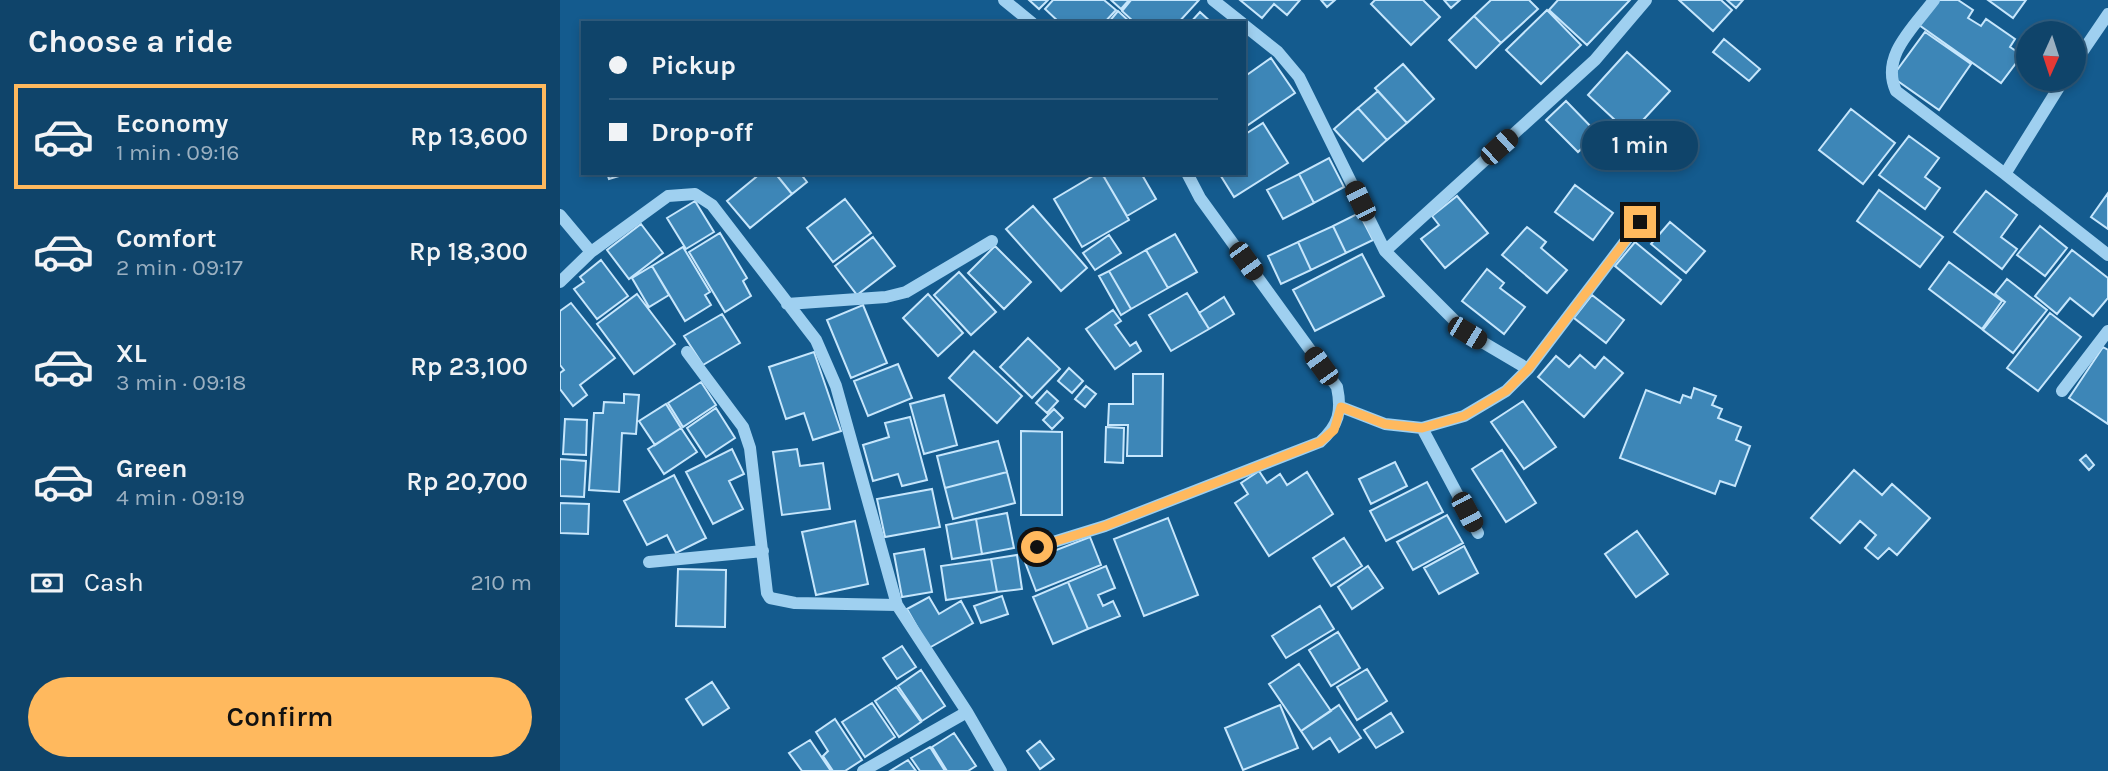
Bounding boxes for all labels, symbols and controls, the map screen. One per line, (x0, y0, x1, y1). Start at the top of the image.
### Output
north arrow (2016, 21, 2086, 91)
map controls (2016, 21, 2086, 91)
text: Choose a ride (28, 23, 233, 60)
text: Pickup (651, 50, 736, 81)
icon: car (32, 105, 95, 168)
text: Economy (116, 108, 228, 139)
text: Drop-off (651, 117, 753, 148)
callout: 1 min (1582, 120, 1698, 170)
text: Rp 13,600 (410, 121, 528, 152)
car (1477, 125, 1522, 169)
text: 1 min (1611, 132, 1669, 159)
text: 1 min · 09:16 (116, 139, 239, 166)
car (1342, 178, 1379, 224)
route end (1624, 206, 1656, 238)
icon: car (32, 220, 95, 283)
text: Comfort (116, 223, 217, 254)
text: Rp 18,300 (409, 236, 528, 267)
car (1226, 238, 1267, 284)
text: 2 min · 09:17 (116, 254, 243, 281)
car (1444, 313, 1491, 353)
icon: car (32, 335, 95, 398)
text: XL (116, 338, 147, 369)
car (1301, 343, 1342, 389)
text: Rp 23,100 (410, 351, 528, 382)
text: 3 min · 09:18 (116, 369, 246, 396)
icon: car (32, 450, 95, 513)
text: Green (116, 453, 188, 484)
text: Rp 20,700 (406, 466, 528, 497)
text: 4 min · 09:19 (116, 484, 245, 511)
car (1448, 489, 1487, 535)
route start (1021, 531, 1053, 563)
icon: cash (28, 564, 66, 602)
text: Cash (84, 567, 144, 598)
text: 210 m (470, 569, 532, 596)
button: Confirm (28, 677, 532, 757)

